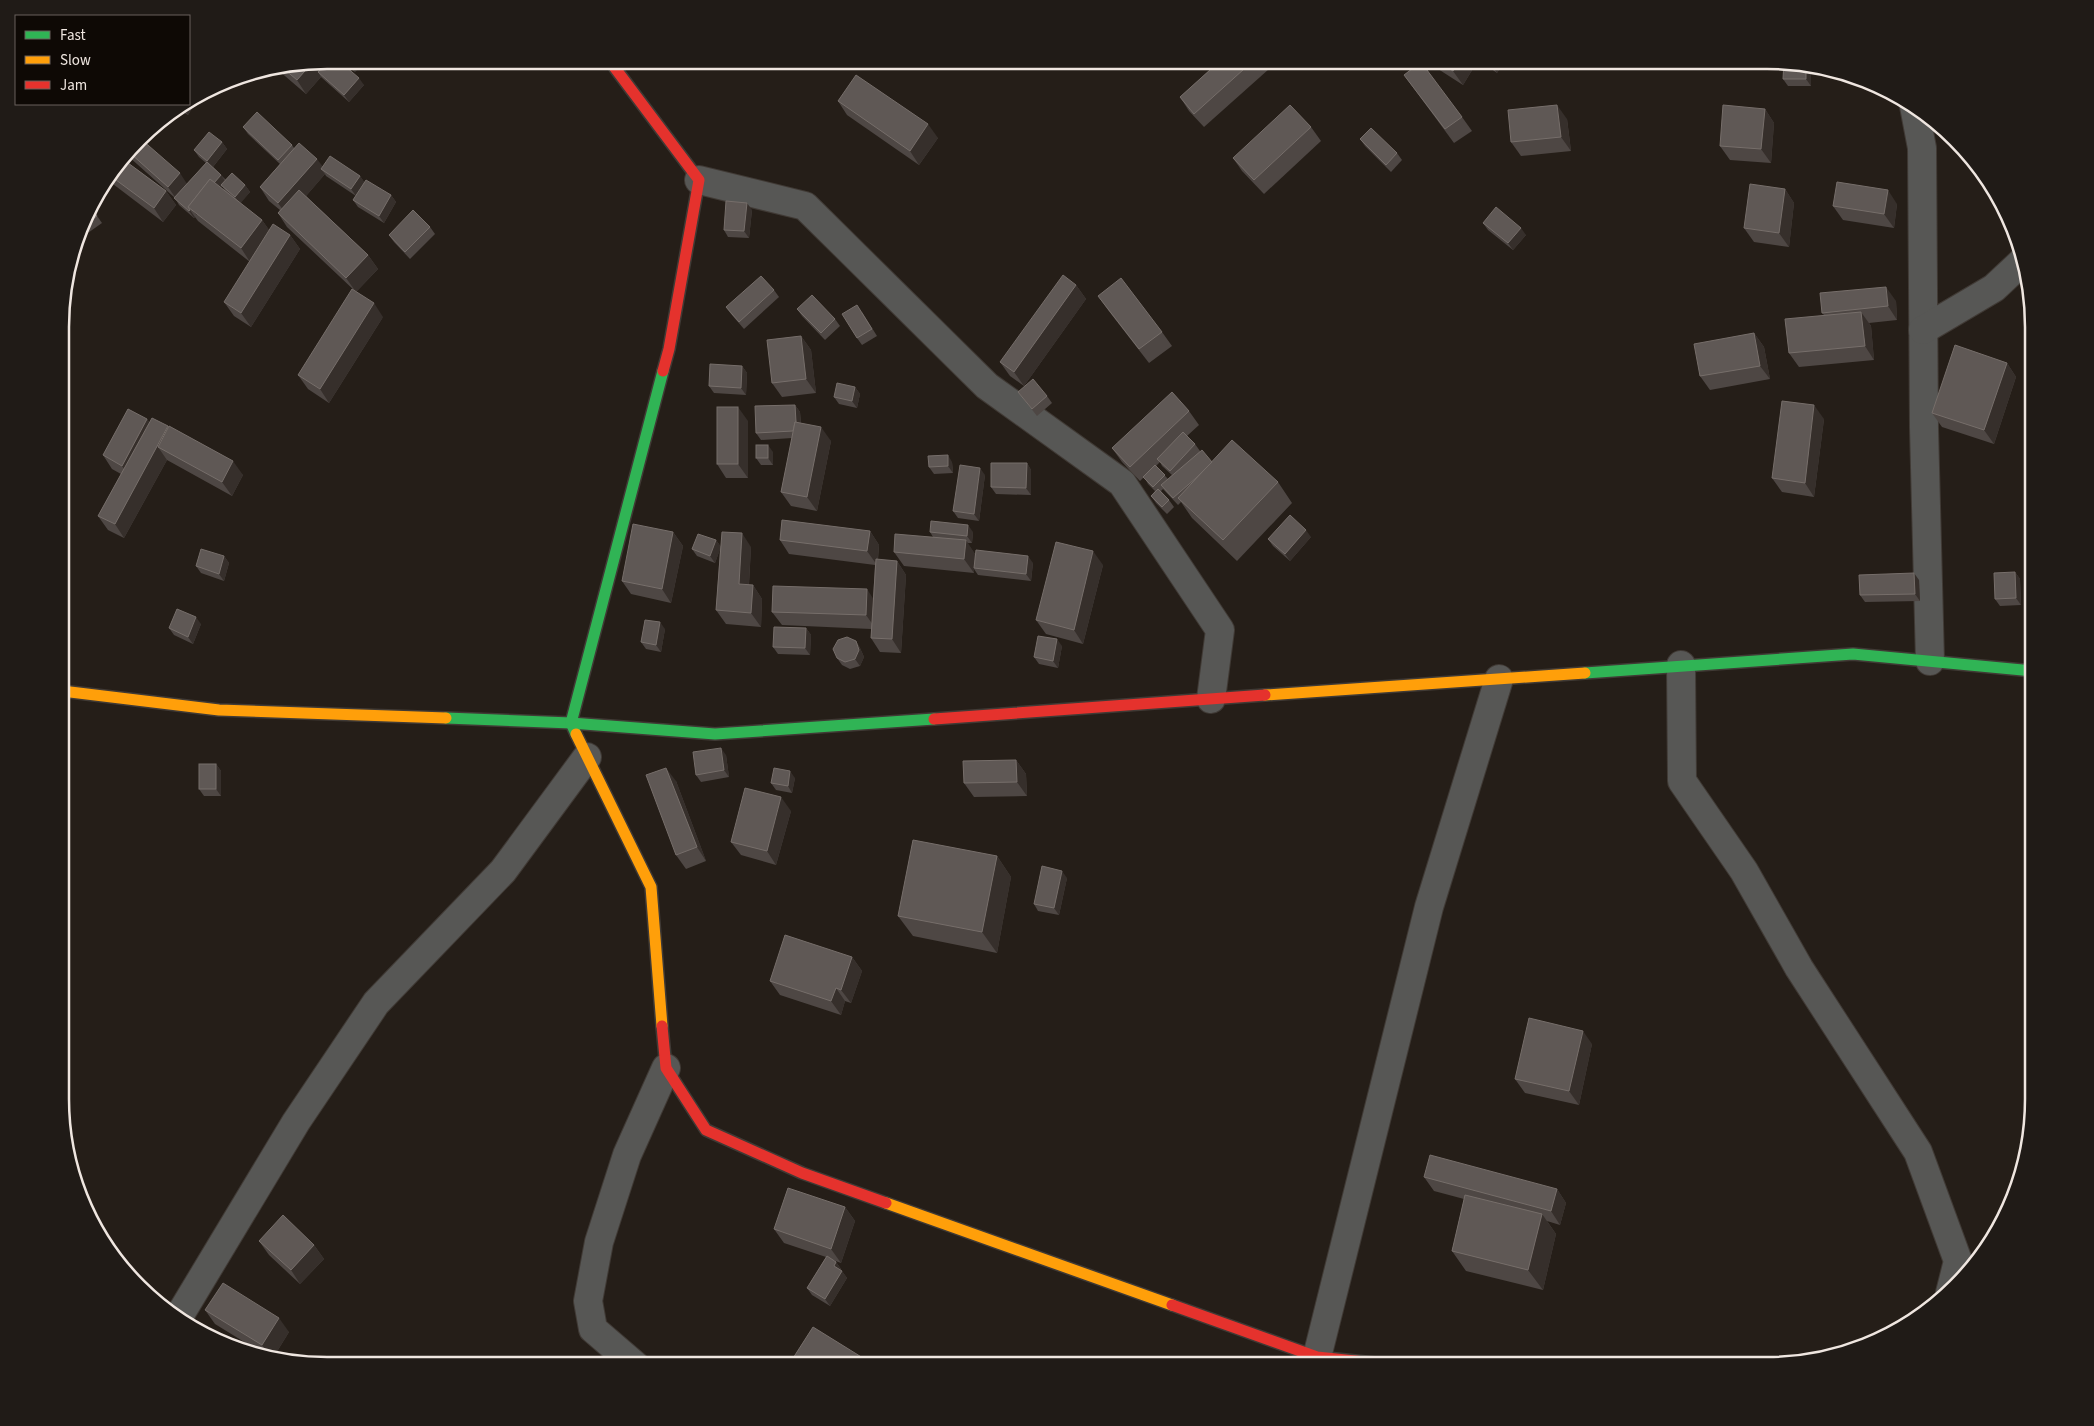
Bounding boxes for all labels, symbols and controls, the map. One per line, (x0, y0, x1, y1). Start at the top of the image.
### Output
legend (15, 15, 190, 105)
text: Fast (60, 25, 86, 46)
text: Slow (60, 50, 91, 71)
text: Jam (60, 75, 87, 96)

